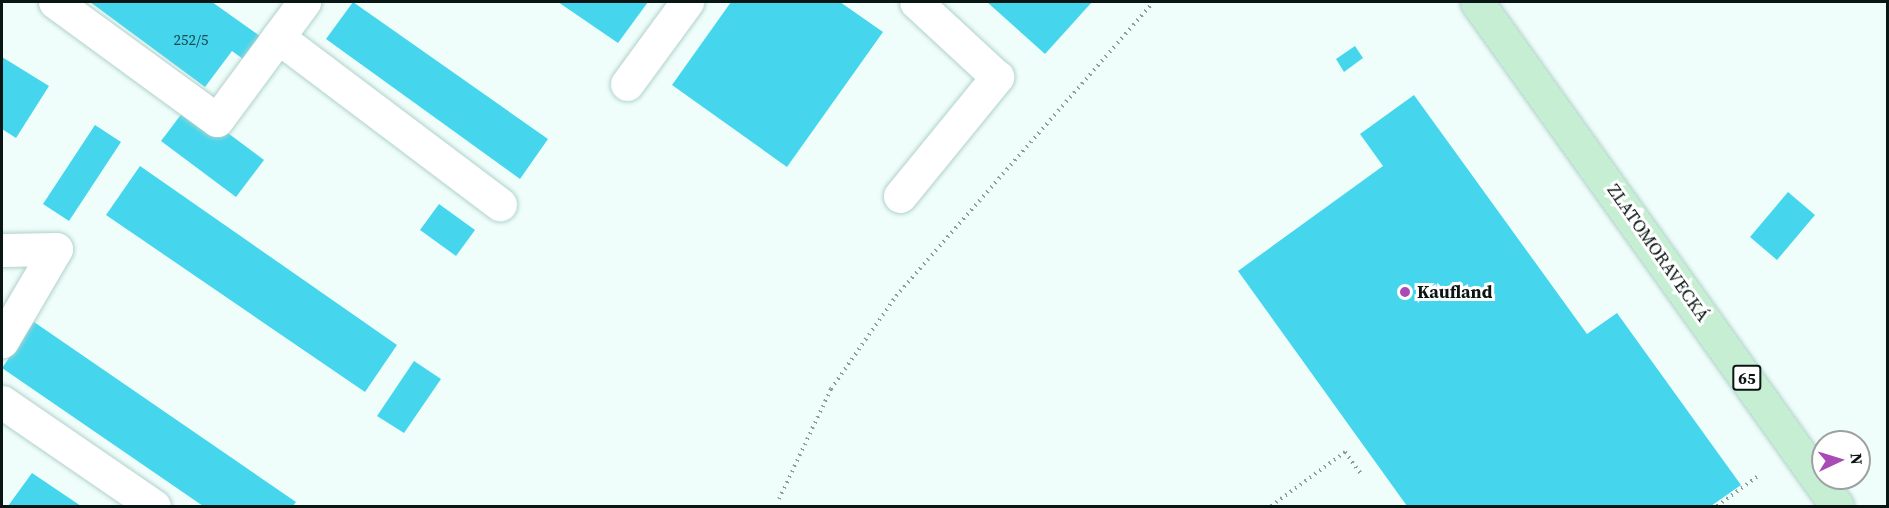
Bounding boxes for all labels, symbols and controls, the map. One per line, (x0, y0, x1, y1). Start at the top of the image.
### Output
house number: 252/5 (174, 31, 208, 49)
street label: ZLATOMORAVECKÁ (1602, 180, 1714, 326)
place label: Kaufland (1417, 281, 1492, 303)
marker: Kaufland (1398, 285, 1412, 299)
road number: 65 (1732, 365, 1762, 391)
north arrow (1811, 430, 1871, 490)
text: N (1846, 452, 1868, 465)

